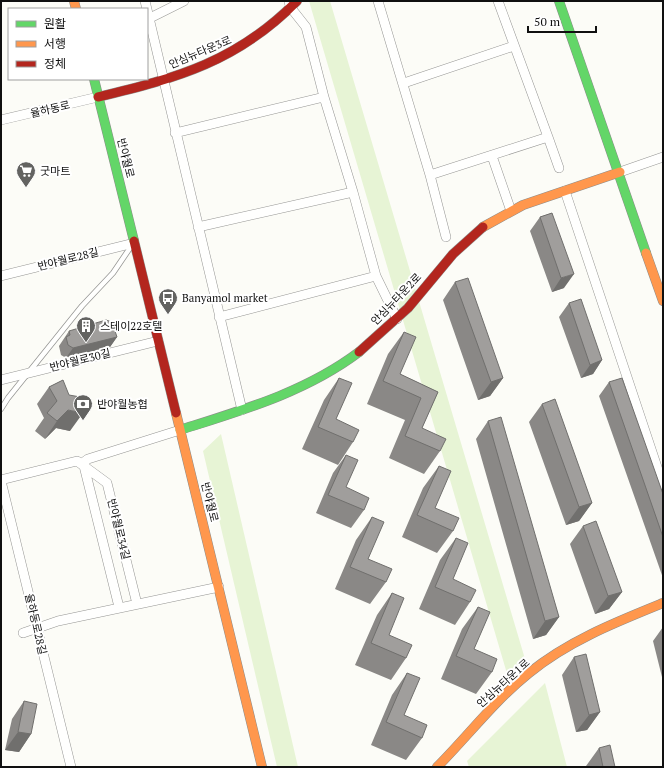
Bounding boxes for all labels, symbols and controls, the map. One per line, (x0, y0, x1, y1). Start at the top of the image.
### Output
legend (8, 8, 148, 80)
scale bar (528, 8, 596, 34)
text: 50 m (534, 14, 561, 29)
text: 원활 (44, 16, 66, 31)
street label: 안심뉴타운3로 (167, 33, 233, 71)
text: 서행 (44, 36, 66, 51)
text: 정체 (44, 56, 66, 71)
street label: 율하동로 (29, 98, 71, 120)
street label: 반야월로 (114, 137, 138, 179)
supermarket icon: 굿마트 (15, 160, 37, 188)
place label: 굿마트 (40, 164, 70, 178)
street label: 반야월로28길 (36, 245, 100, 273)
street label: 안심뉴타운2로 (368, 270, 424, 328)
bus stop icon: Banyamol market (157, 287, 179, 315)
place label: Banyamol market (182, 291, 268, 305)
building icon: 스테이22호텔 (75, 315, 97, 343)
place label: 스테이22호텔 (100, 319, 162, 333)
street label: 반야월로30길 (48, 346, 112, 374)
bank icon: 반야월농협 (72, 393, 94, 421)
place label: 반야월농협 (97, 397, 148, 411)
street label: 반야월로 (198, 481, 222, 523)
street label: 반야월로34길 (105, 497, 133, 561)
street label: 율하동로28길 (22, 592, 50, 656)
street label: 안심뉴타운1로 (474, 656, 532, 710)

